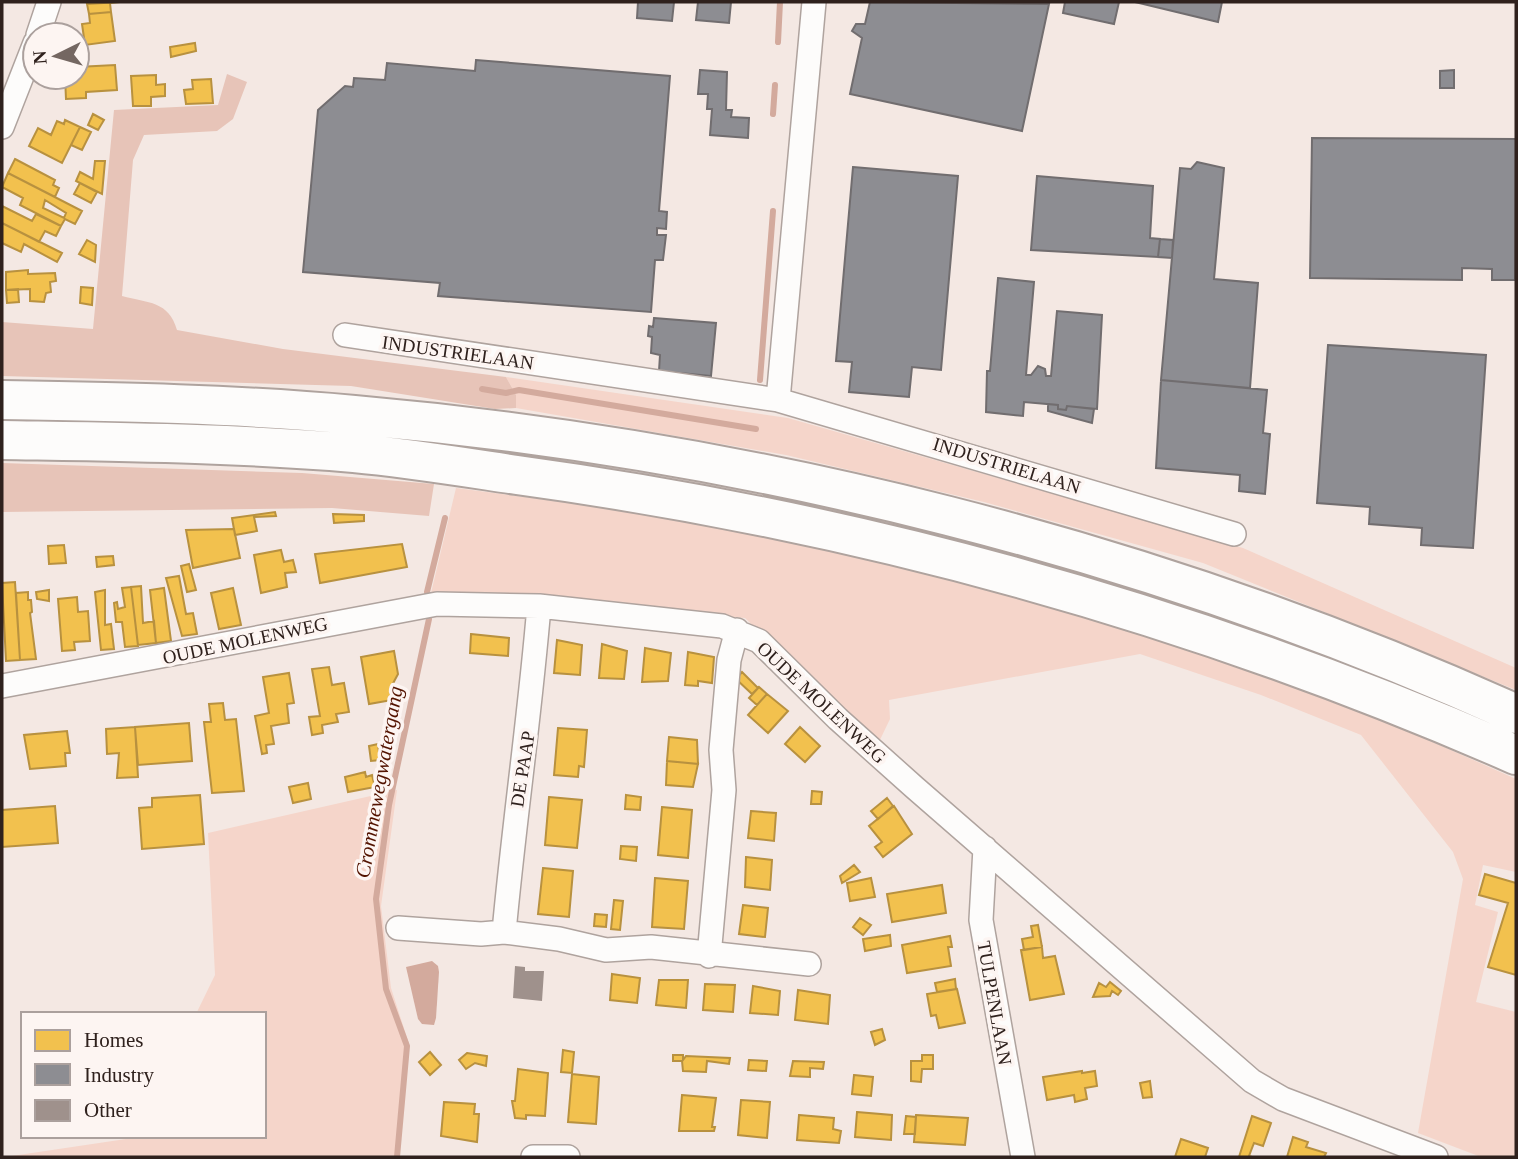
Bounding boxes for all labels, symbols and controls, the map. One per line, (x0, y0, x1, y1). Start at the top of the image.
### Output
north arrow (21, 21, 91, 91)
text: N (28, 49, 51, 65)
street label: INDUSTRIELAAN (381, 331, 535, 374)
street label: INDUSTRIELAAN (931, 433, 1083, 498)
street label: OUDE MOLENWEG (161, 613, 330, 668)
street label: OUDE MOLENWEG (753, 637, 891, 768)
water label: Crommewegwatergang (350, 684, 408, 880)
street label: DE PAAP (506, 729, 539, 809)
street label: TULPENLAAN (973, 939, 1016, 1067)
legend (21, 1012, 266, 1138)
text: Homes (84, 1028, 144, 1052)
text: Industry (84, 1063, 154, 1087)
text: Other (84, 1098, 132, 1122)

